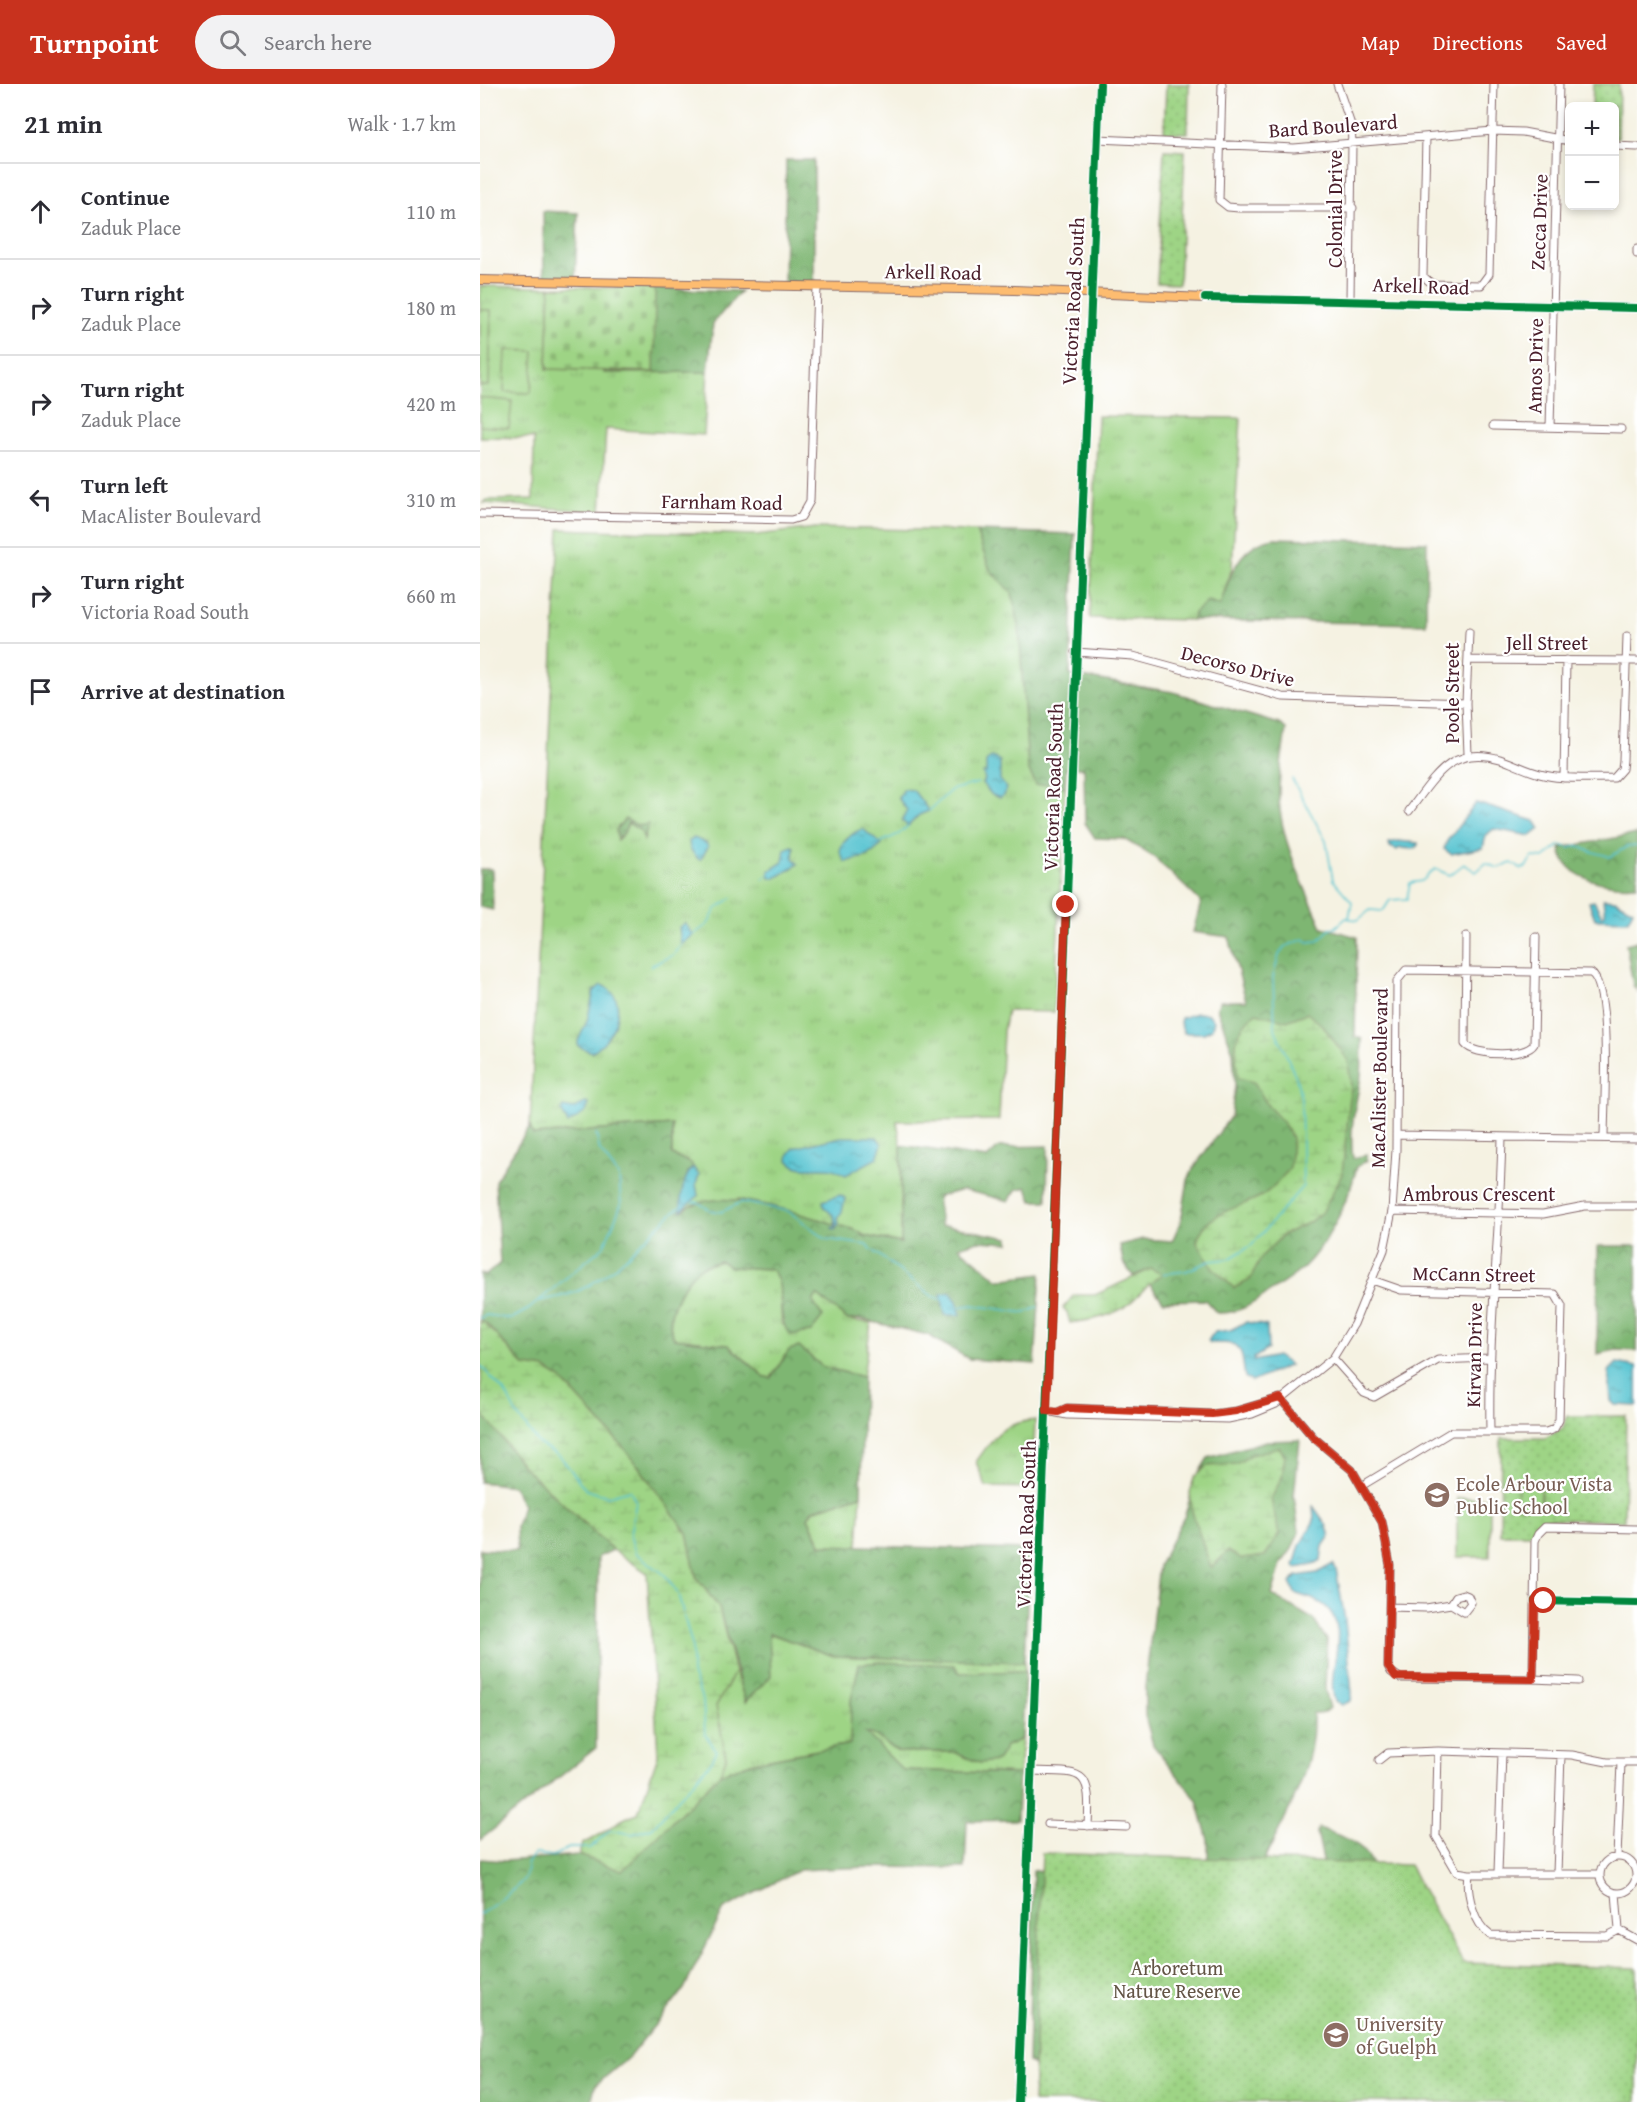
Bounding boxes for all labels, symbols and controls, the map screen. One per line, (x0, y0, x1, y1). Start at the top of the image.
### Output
search box (195, 15, 615, 69)
text: Turnpoint (30, 22, 159, 63)
icon: search (216, 26, 249, 59)
text: Search here (264, 26, 372, 58)
text: Map (1361, 27, 1400, 58)
text: Directions (1433, 27, 1523, 58)
text: Saved (1556, 27, 1607, 58)
map controls (1565, 102, 1619, 210)
button: + (1565, 102, 1619, 156)
text: 21 min (24, 104, 102, 143)
street label: Bard Boulevard (1268, 107, 1399, 144)
text: Walk · 1.7 km (347, 109, 456, 138)
street label: Colonial Drive (1320, 150, 1349, 268)
button: − (1565, 156, 1619, 210)
street label: Zecca Drive (1522, 173, 1555, 271)
text: Continue (81, 181, 170, 213)
icon: ahead (24, 195, 57, 228)
text: 110 m (406, 197, 456, 226)
text: Zaduk Place (81, 213, 181, 242)
street label: Victoria Road South (1054, 216, 1091, 386)
street label: Arkell Road (884, 256, 982, 287)
street label: Arkell Road (1372, 269, 1470, 302)
text: Turn right (81, 277, 184, 309)
icon: right (24, 291, 57, 324)
text: 180 m (406, 293, 456, 322)
text: Zaduk Place (81, 309, 181, 338)
street label: Amos Drive (1519, 318, 1550, 414)
text: Turn right (81, 373, 184, 405)
icon: right (24, 387, 57, 420)
text: 420 m (406, 389, 456, 418)
text: Zaduk Place (81, 405, 181, 434)
text: Turn left (81, 469, 168, 501)
icon: left (24, 483, 57, 516)
text: 310 m (406, 485, 456, 514)
street label: Farnham Road (661, 486, 783, 517)
text: MacAlister Boulevard (81, 501, 261, 530)
text: Turn right (81, 565, 184, 597)
icon: right (24, 579, 57, 612)
text: 660 m (406, 581, 456, 610)
text: Victoria Road South (81, 597, 249, 626)
street label: Jell Street (1503, 628, 1588, 657)
street label: Decorso Drive (1178, 637, 1298, 694)
street label: Poole Street (1437, 642, 1466, 744)
icon: arrive (24, 675, 57, 708)
text: Arrive at destination (81, 675, 285, 707)
street label: Victoria Road South (1035, 703, 1070, 871)
route end (1052, 891, 1078, 917)
street label: MacAlister Boulevard (1362, 987, 1395, 1168)
street label: Ambrous Crescent (1403, 1179, 1555, 1208)
street label: McCann Street (1412, 1258, 1536, 1289)
street label: Kirvan Drive (1458, 1302, 1489, 1408)
street label: Victoria Road South (1008, 1440, 1043, 1608)
place label: Ecole Arbour Vista Public School (1456, 1469, 1613, 1521)
school or university icon: Ecole Arbour Vista Public School (1422, 1480, 1452, 1510)
route start (1530, 1587, 1556, 1613)
park label: Arboretum Nature Reserve (1113, 1953, 1241, 2005)
place label: University of Guelph (1356, 2009, 1444, 2061)
school or university icon: University of Guelph (1321, 2020, 1351, 2050)

